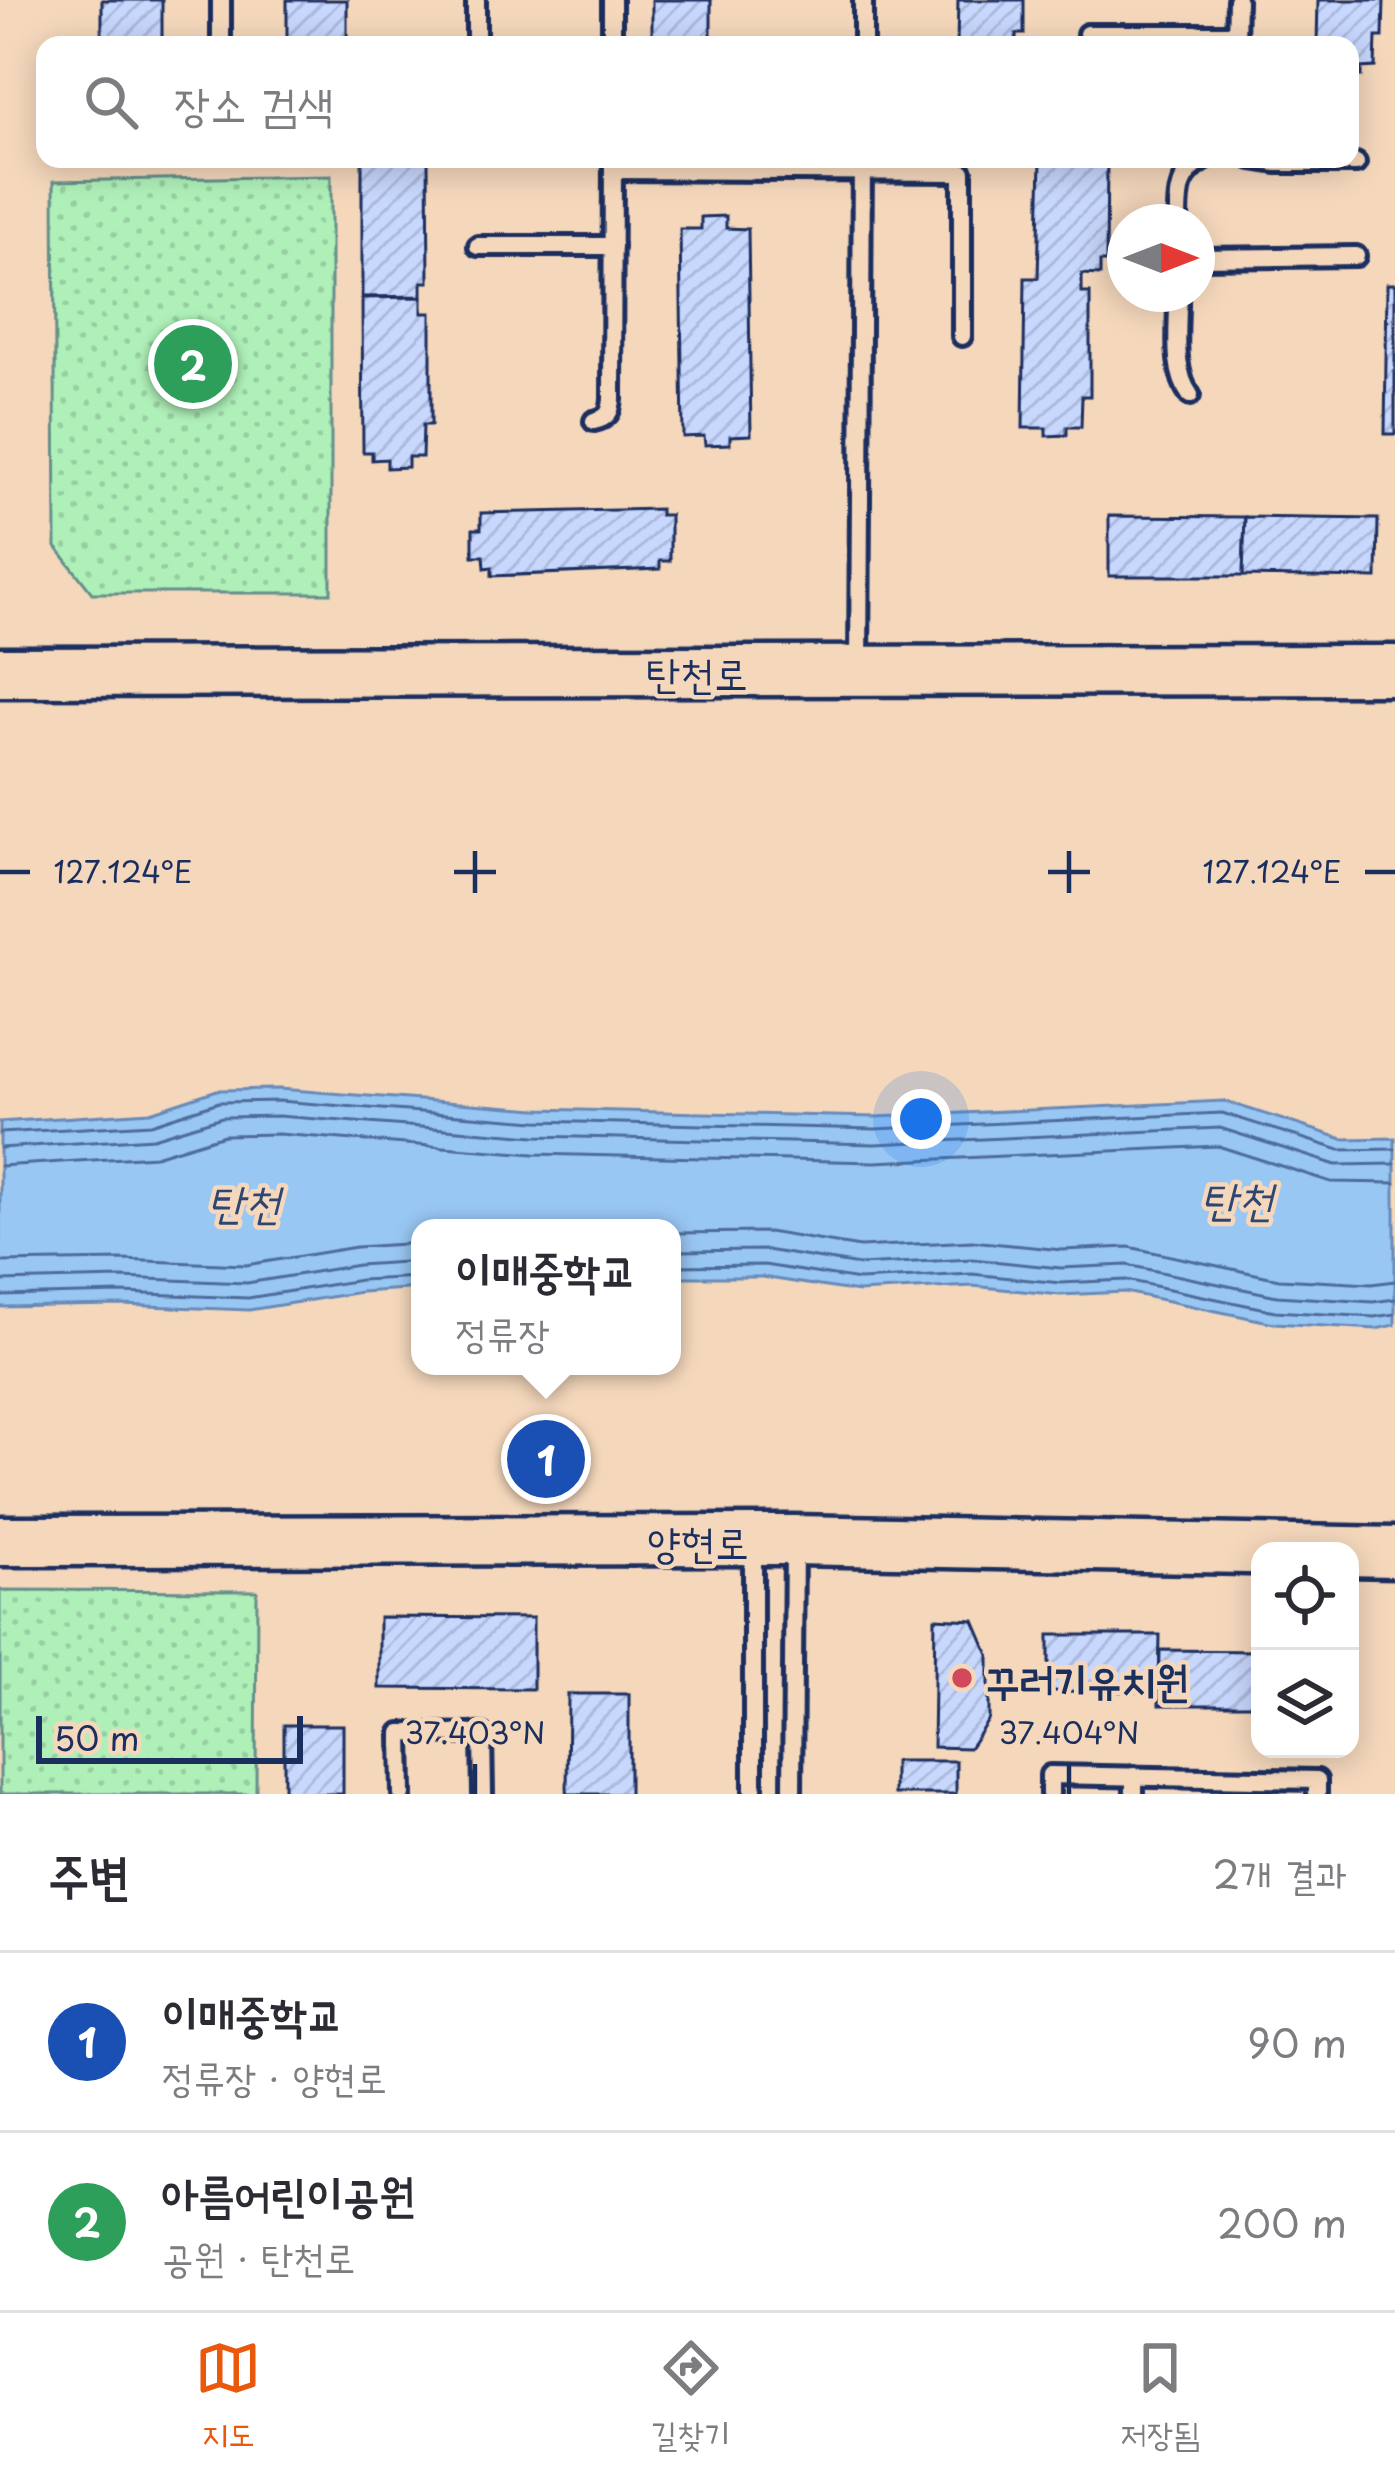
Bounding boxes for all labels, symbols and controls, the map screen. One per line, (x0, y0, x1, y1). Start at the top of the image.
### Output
search box (36, 36, 1359, 168)
text: 장소 검색 (174, 68, 333, 136)
icon: search (78, 69, 144, 135)
north arrow (1107, 204, 1215, 312)
pin: 2 (154, 319, 232, 409)
street label: 탄천로 (646, 640, 748, 703)
text: 127.124°E (54, 848, 192, 893)
text: 127.124°E (1203, 848, 1341, 893)
your location (891, 1089, 951, 1149)
water label: 탄천 (1201, 1163, 1277, 1231)
water label: 탄천 (208, 1166, 284, 1234)
popup (411, 1219, 681, 1375)
text: 이매중학교 (455, 1234, 637, 1302)
text: 정류장 (455, 1302, 550, 1361)
pin: 1 (507, 1414, 585, 1504)
street label: 양현로 (647, 1509, 749, 1572)
map controls (1251, 1542, 1359, 1758)
button: locate (1251, 1542, 1359, 1650)
place label: 꾸러기유치원 (986, 1647, 1189, 1710)
button: layers (1251, 1650, 1359, 1758)
marker: 꾸러기유치원 (949, 1665, 975, 1691)
text: 37.403°N (404, 1709, 546, 1754)
text: 37.404°N (998, 1709, 1140, 1754)
scale bar (36, 1710, 303, 1763)
text: 50 m (54, 1712, 140, 1762)
text: 주변 (48, 1834, 130, 1911)
text: 2개 결과 (1213, 1843, 1347, 1902)
text: 이매중학교 (162, 1978, 343, 2046)
text: 1 (78, 2012, 96, 2071)
text: 90 m (1247, 2012, 1347, 2071)
text: 정류장 · 양현로 (162, 2046, 387, 2105)
text: 아름어린이공원 (162, 2158, 415, 2226)
text: 2 (73, 2192, 101, 2251)
text: 200 m (1217, 2192, 1347, 2251)
text: 공원 · 탄천로 (162, 2226, 355, 2285)
tab: 지도 (195, 2335, 261, 2457)
tab: 길찾기 (651, 2335, 730, 2457)
tab: 저장됨 (1120, 2335, 1200, 2457)

